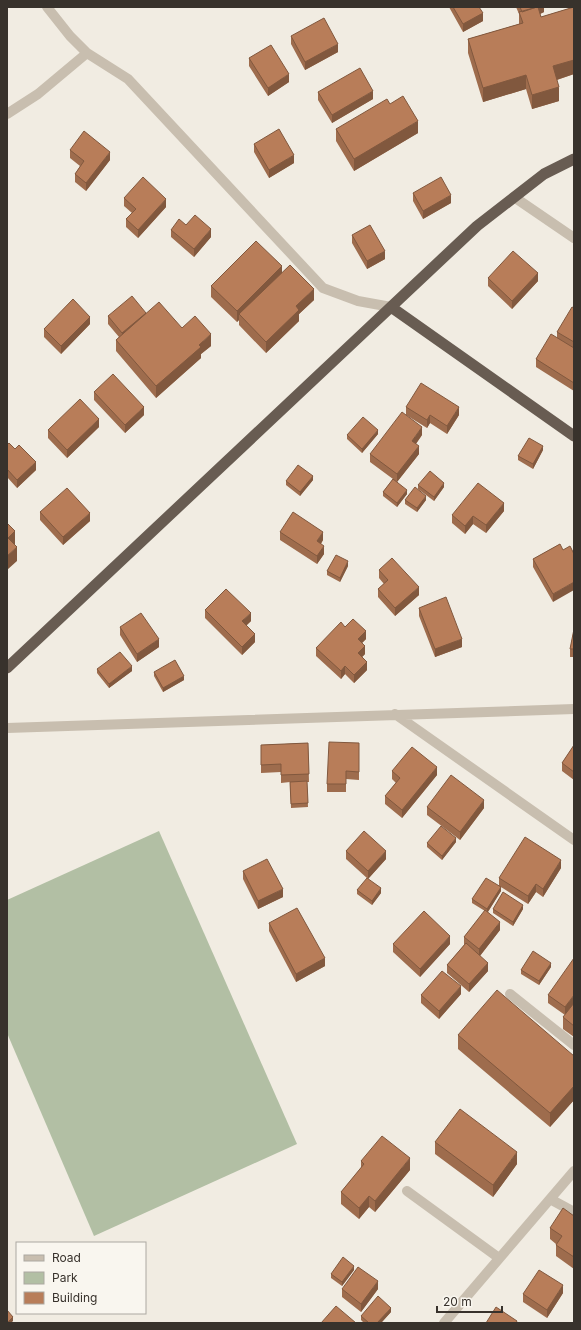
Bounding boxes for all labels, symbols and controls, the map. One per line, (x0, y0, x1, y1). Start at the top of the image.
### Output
legend (16, 1242, 146, 1314)
text: Road (52, 1250, 81, 1265)
text: Park (52, 1270, 78, 1285)
scale bar (437, 1288, 502, 1314)
text: Building (52, 1290, 97, 1305)
text: 20 m (443, 1294, 472, 1309)

